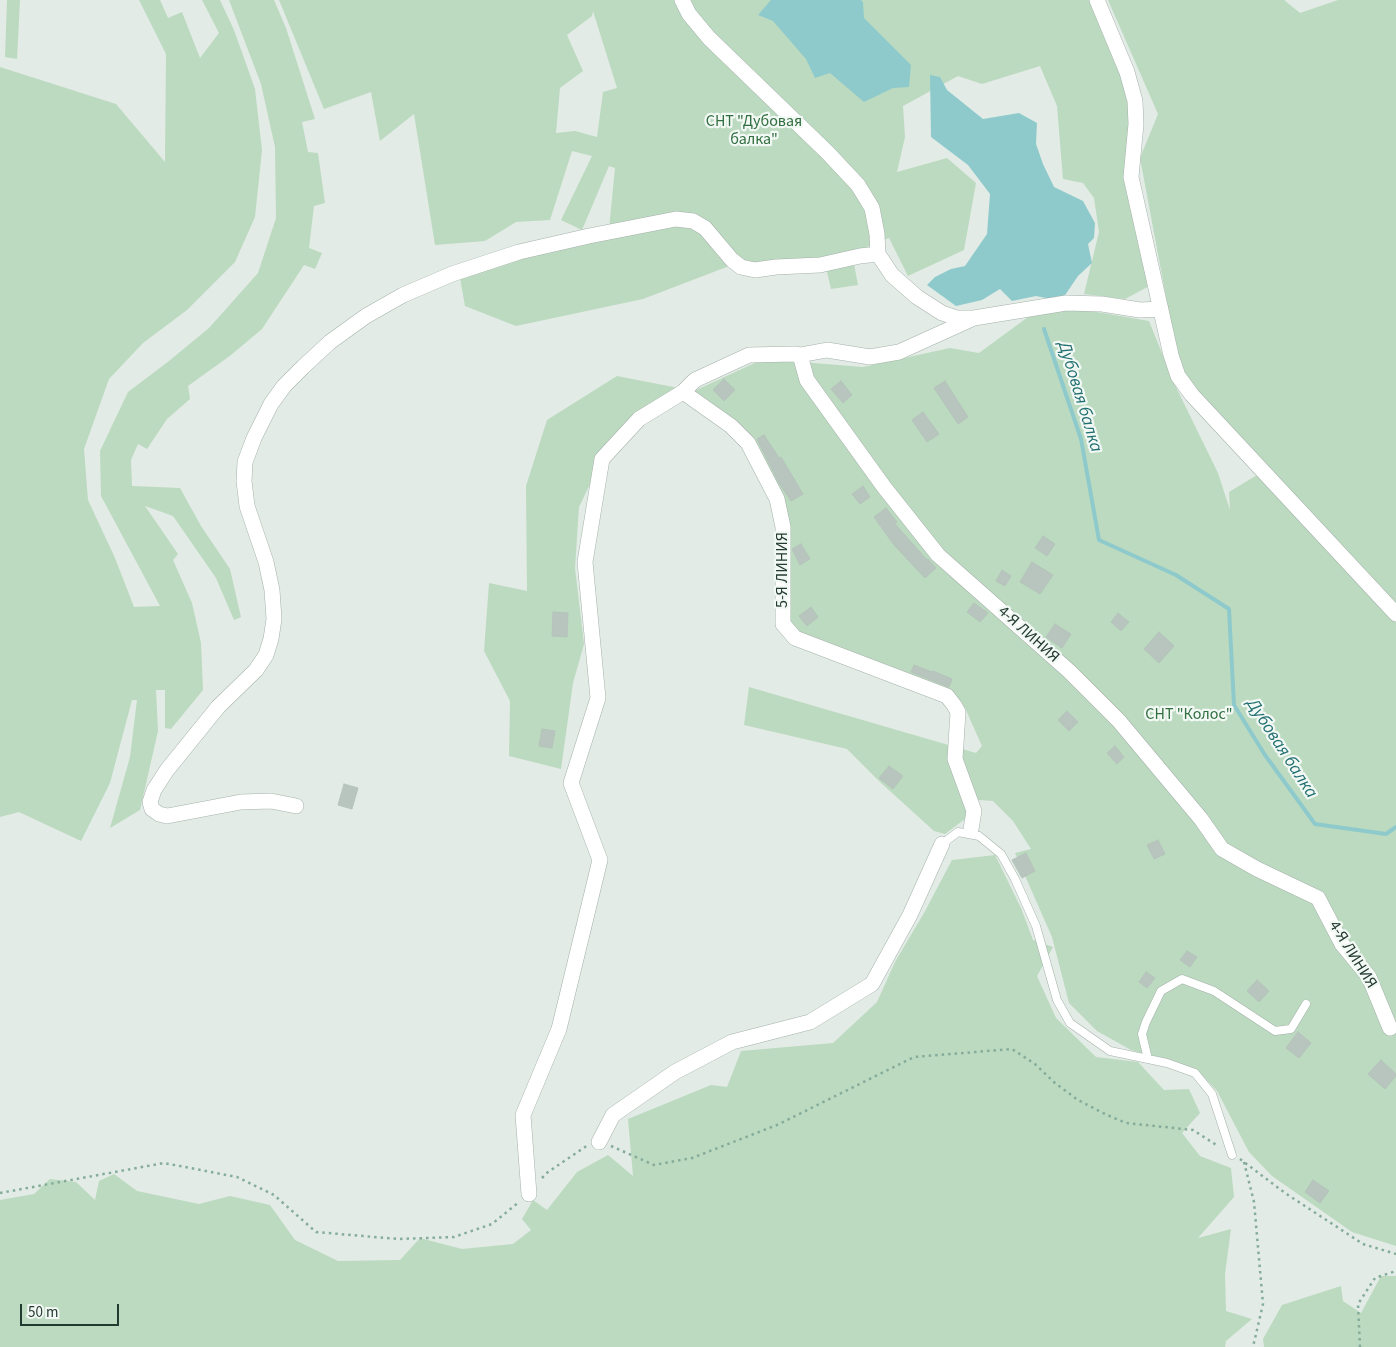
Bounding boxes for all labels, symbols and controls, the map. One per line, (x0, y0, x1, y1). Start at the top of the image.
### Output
park label: СНТ "Дубовая балка" (706, 112, 802, 150)
water label: Дубовая балка (1052, 339, 1106, 455)
street label: 5-Я ЛИНИЯ (773, 532, 793, 608)
street label: 4-Я ЛИНИЯ (993, 602, 1063, 668)
water label: Дубовая балка (1241, 695, 1321, 803)
park label: СНТ "Колос" (1145, 705, 1233, 725)
street label: 4-Я ЛИНИЯ (1324, 918, 1380, 992)
scale bar (22, 1294, 121, 1326)
text: 50 m (28, 1302, 58, 1323)

